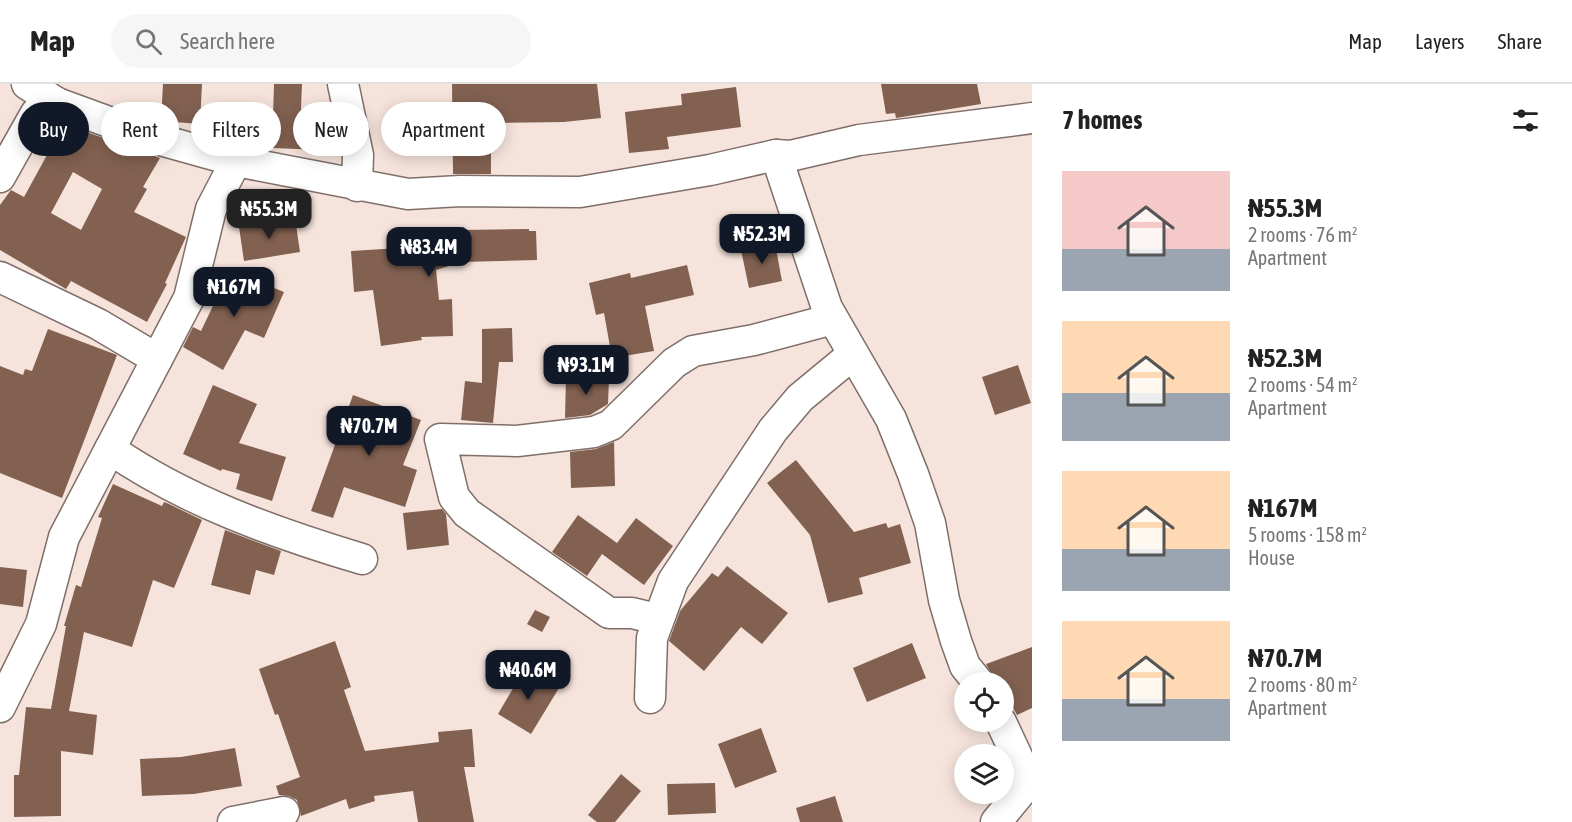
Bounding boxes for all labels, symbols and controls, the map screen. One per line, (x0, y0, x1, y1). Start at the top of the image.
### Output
search box (111, 14, 531, 68)
text: Map (30, 25, 75, 57)
icon: search (132, 25, 165, 58)
text: Search here (180, 28, 275, 54)
text: Map (1348, 29, 1382, 53)
text: Layers (1415, 29, 1465, 53)
text: Share (1498, 29, 1542, 53)
chip: Buy (18, 102, 89, 156)
chip: Rent (101, 102, 179, 156)
chip: Filters (191, 102, 281, 156)
chip: New (293, 102, 369, 156)
chip: Apartment (381, 102, 506, 156)
icon: filters (1509, 104, 1542, 137)
text: 7 homes (1062, 105, 1142, 135)
pin: ₦55.3M (220, 189, 318, 240)
text: ₦55.3M (1248, 193, 1322, 223)
icon: home (1110, 195, 1182, 267)
text: ₦55.3M (241, 197, 297, 220)
pin: ₦52.3M (713, 214, 811, 265)
text: ₦52.3M (734, 222, 790, 245)
text: 2 rooms · 76 m² (1248, 223, 1358, 246)
pin: ₦83.4M (380, 227, 478, 278)
text: ₦83.4M (401, 235, 457, 258)
text: Apartment (1248, 246, 1327, 269)
pin: ₦167M (192, 267, 276, 318)
text: ₦167M (207, 275, 261, 298)
text: ₦52.3M (1248, 343, 1322, 373)
pin: ₦93.1M (537, 345, 635, 396)
icon: home (1110, 345, 1182, 417)
text: ₦93.1M (558, 353, 614, 376)
text: 2 rooms · 54 m² (1248, 373, 1358, 396)
text: Apartment (1248, 396, 1327, 419)
pin: ₦70.7M (320, 406, 418, 457)
text: ₦70.7M (341, 414, 397, 437)
text: ₦167M (1248, 493, 1317, 523)
icon: home (1110, 495, 1182, 567)
text: 5 rooms · 158 m² (1248, 523, 1367, 546)
text: House (1248, 546, 1295, 569)
text: ₦70.7M (1248, 643, 1322, 673)
icon: home (1110, 645, 1182, 717)
pin: ₦40.6M (479, 650, 577, 701)
text: ₦40.6M (500, 658, 556, 681)
map controls (954, 672, 1014, 804)
button: locate (954, 672, 1014, 732)
text: 2 rooms · 80 m² (1248, 673, 1358, 696)
text: Apartment (1248, 696, 1327, 719)
button: layers (954, 744, 1014, 804)

